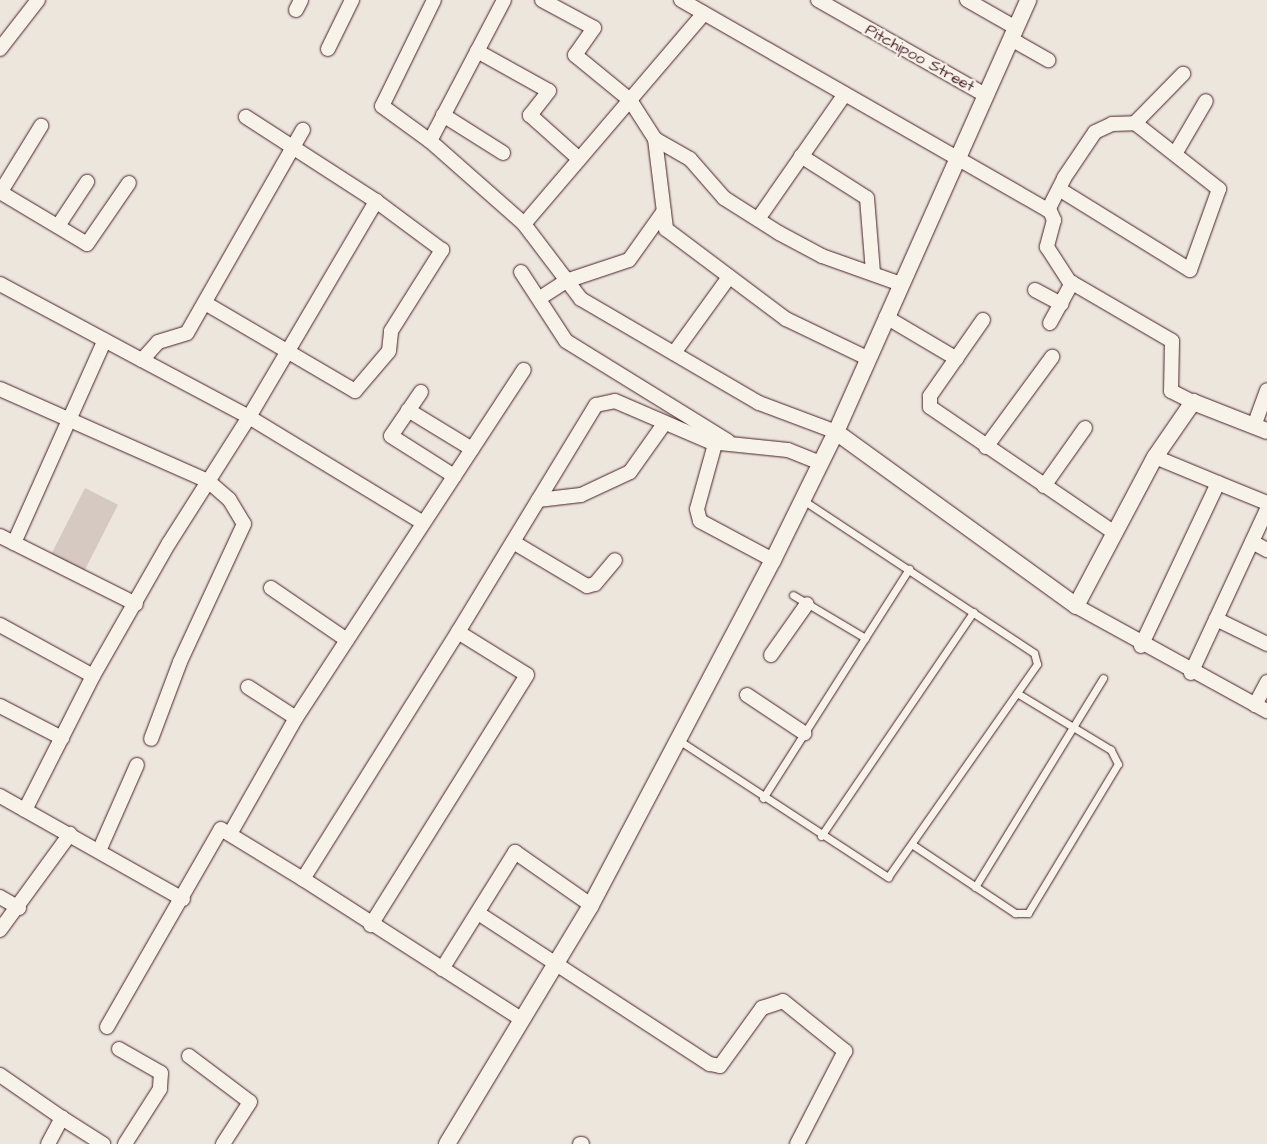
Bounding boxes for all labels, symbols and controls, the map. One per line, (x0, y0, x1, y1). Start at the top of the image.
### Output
street label: Pitchipoo Street (862, 20, 978, 96)

